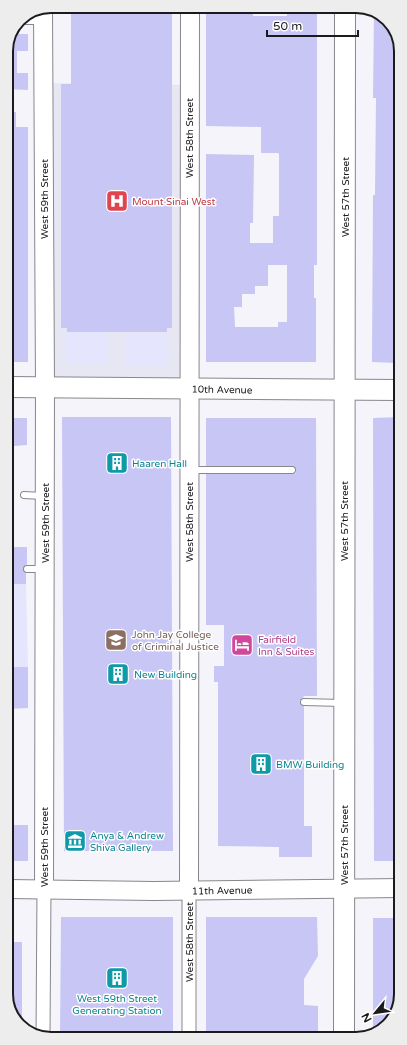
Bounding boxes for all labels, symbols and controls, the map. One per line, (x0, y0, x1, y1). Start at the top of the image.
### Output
scale bar (267, 12, 358, 38)
text: 50 m (273, 19, 302, 33)
street label: West 58th Street (184, 98, 196, 178)
street label: West 57th Street (340, 157, 352, 237)
street label: West 59th Street (39, 159, 51, 239)
hospital icon: Mount Sinai West (104, 188, 130, 214)
place label: Mount Sinai West (132, 196, 216, 208)
street label: 10th Avenue (191, 383, 253, 397)
building icon: Haaren Hall (104, 450, 130, 476)
place label: Haaren Hall (132, 458, 187, 470)
street label: West 57th Street (339, 481, 351, 561)
street label: West 58th Street (184, 482, 196, 562)
street label: West 59th Street (40, 483, 52, 563)
school or university icon: John Jay College of Criminal Justice (103, 627, 129, 653)
place label: John Jay College of Criminal Justice (132, 629, 219, 653)
hotel icon: Fairfield Inn & Suites (229, 632, 255, 658)
place label: Fairfield Inn & Suites (258, 634, 315, 658)
building icon: New Building (105, 661, 131, 687)
place label: New Building (134, 669, 197, 681)
building icon: BMW Building (248, 751, 274, 777)
place label: BMW Building (276, 759, 344, 771)
street label: West 57th Street (339, 805, 351, 885)
street label: West 59th Street (39, 807, 51, 887)
museum icon: Anya & Andrew Shiva Gallery (62, 828, 88, 854)
place label: Anya & Andrew Shiva Gallery (90, 830, 164, 854)
street label: 11th Avenue (191, 884, 253, 898)
street label: West 58th Street (184, 902, 196, 982)
building icon: West 59th Street Generating Station (104, 965, 130, 991)
place label: West 59th Street Generating Station (72, 993, 162, 1017)
north arrow (355, 993, 395, 1033)
text: N (359, 1011, 375, 1025)

